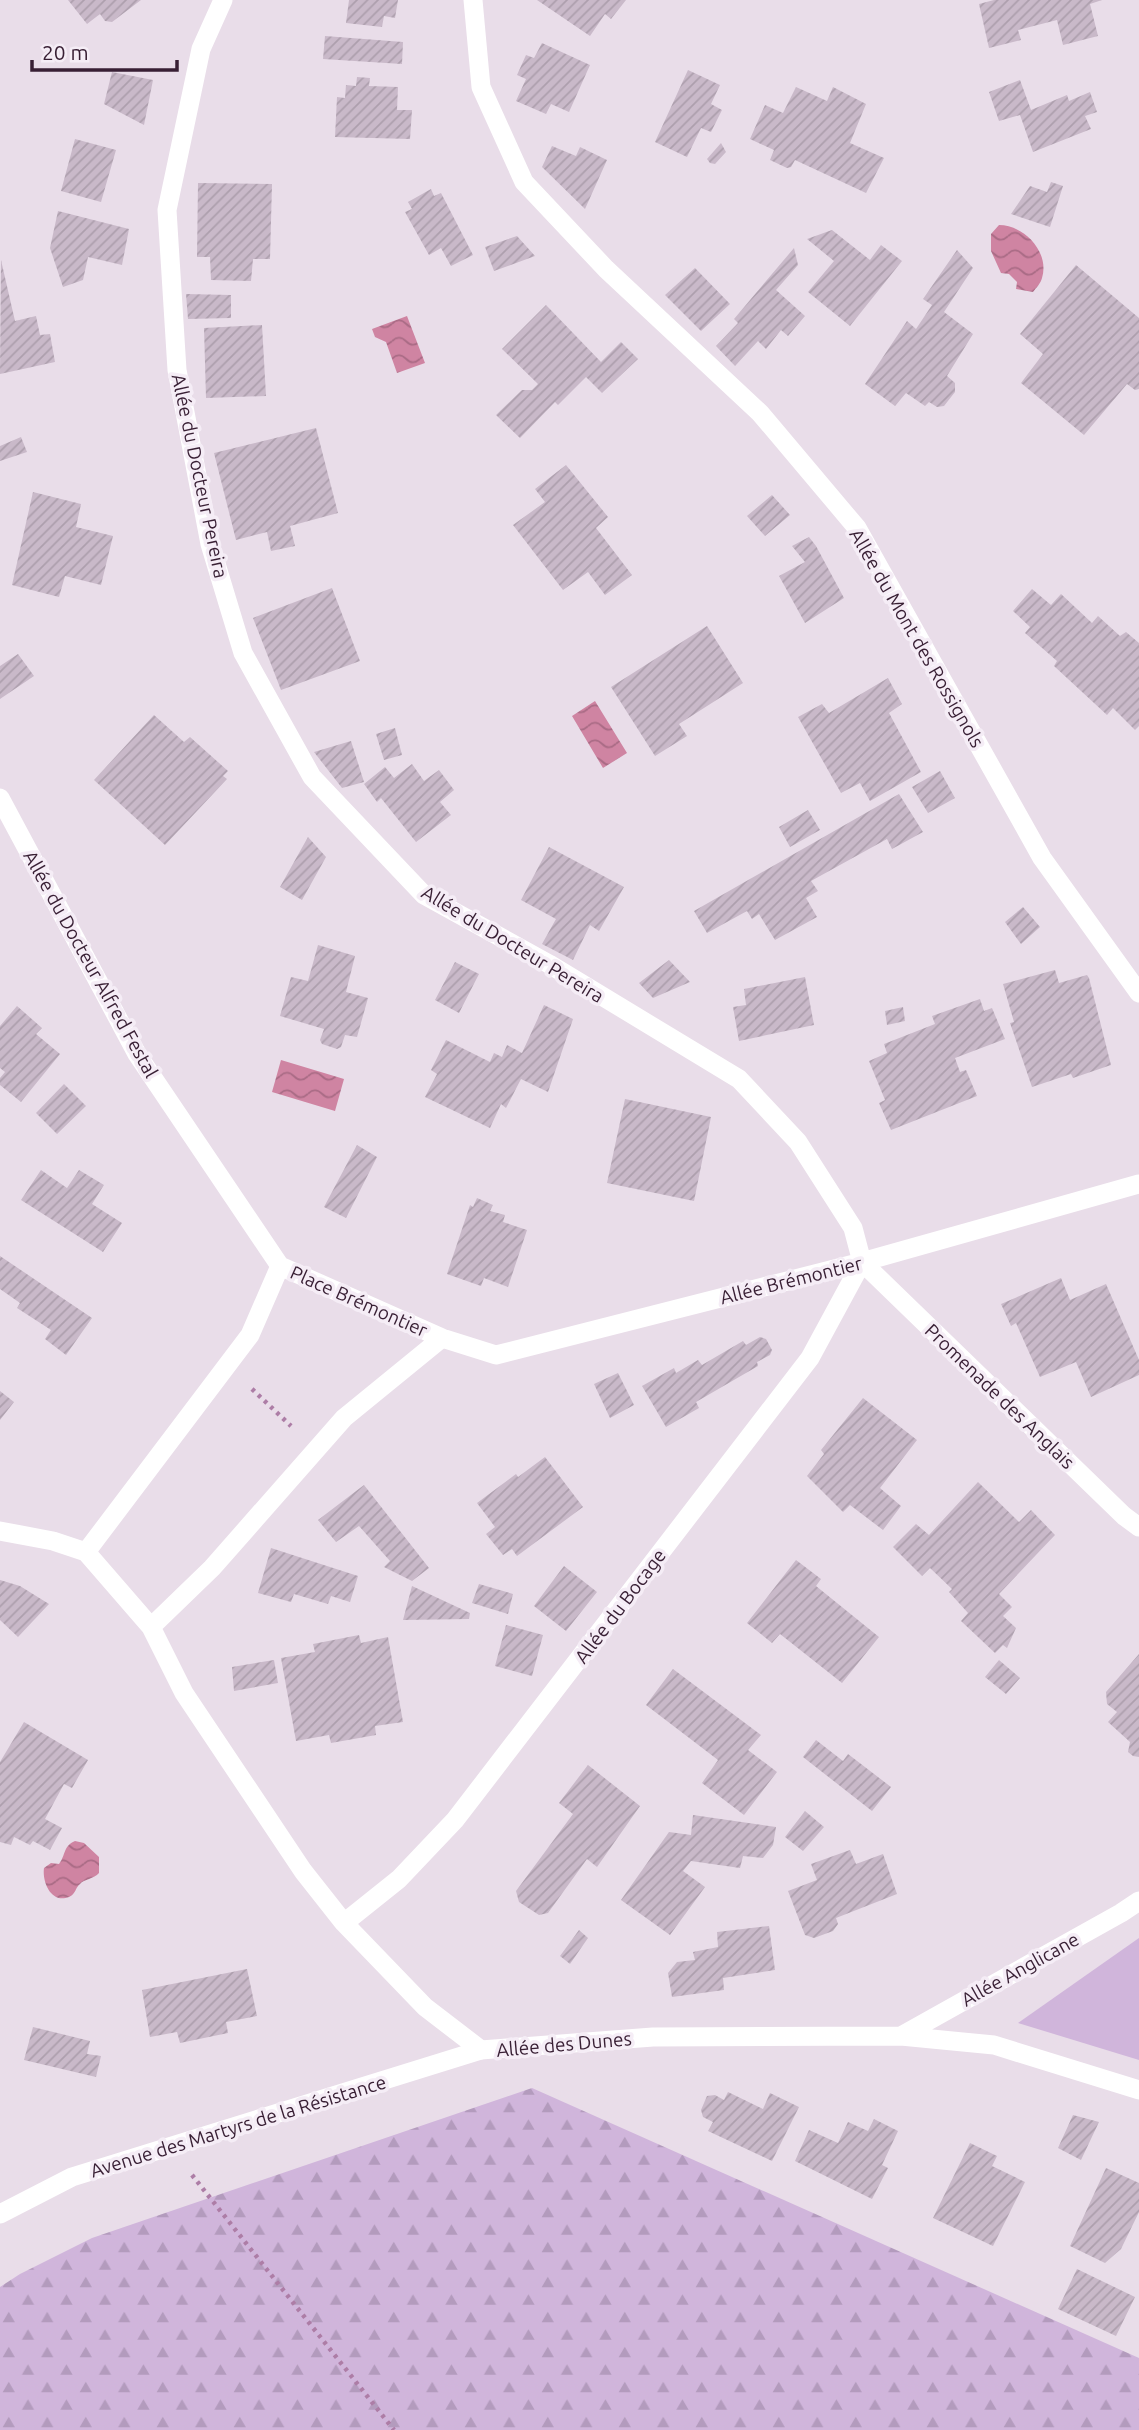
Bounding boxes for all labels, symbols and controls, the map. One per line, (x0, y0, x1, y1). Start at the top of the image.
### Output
scale bar (32, 28, 177, 72)
text: 20 m (42, 40, 89, 64)
street label: Allée du Docteur Pereira (168, 372, 232, 580)
street label: Allée du Mont des Rossignols (845, 525, 989, 751)
street label: Allée du Docteur Alfred Festal (19, 847, 163, 1081)
street label: Allée du Docteur Pereira (418, 881, 608, 1007)
street label: Allée Brémontier (718, 1252, 864, 1308)
street label: Place Brémontier (287, 1261, 431, 1341)
street label: Promenade des Anglais (921, 1319, 1079, 1473)
street label: Allée du Bocage (570, 1545, 670, 1667)
street label: Allée Anglicane (957, 1928, 1083, 2010)
street label: Allée des Dunes (495, 2027, 633, 2061)
street label: Avenue des Martyrs de la Résistance (87, 2070, 389, 2182)

